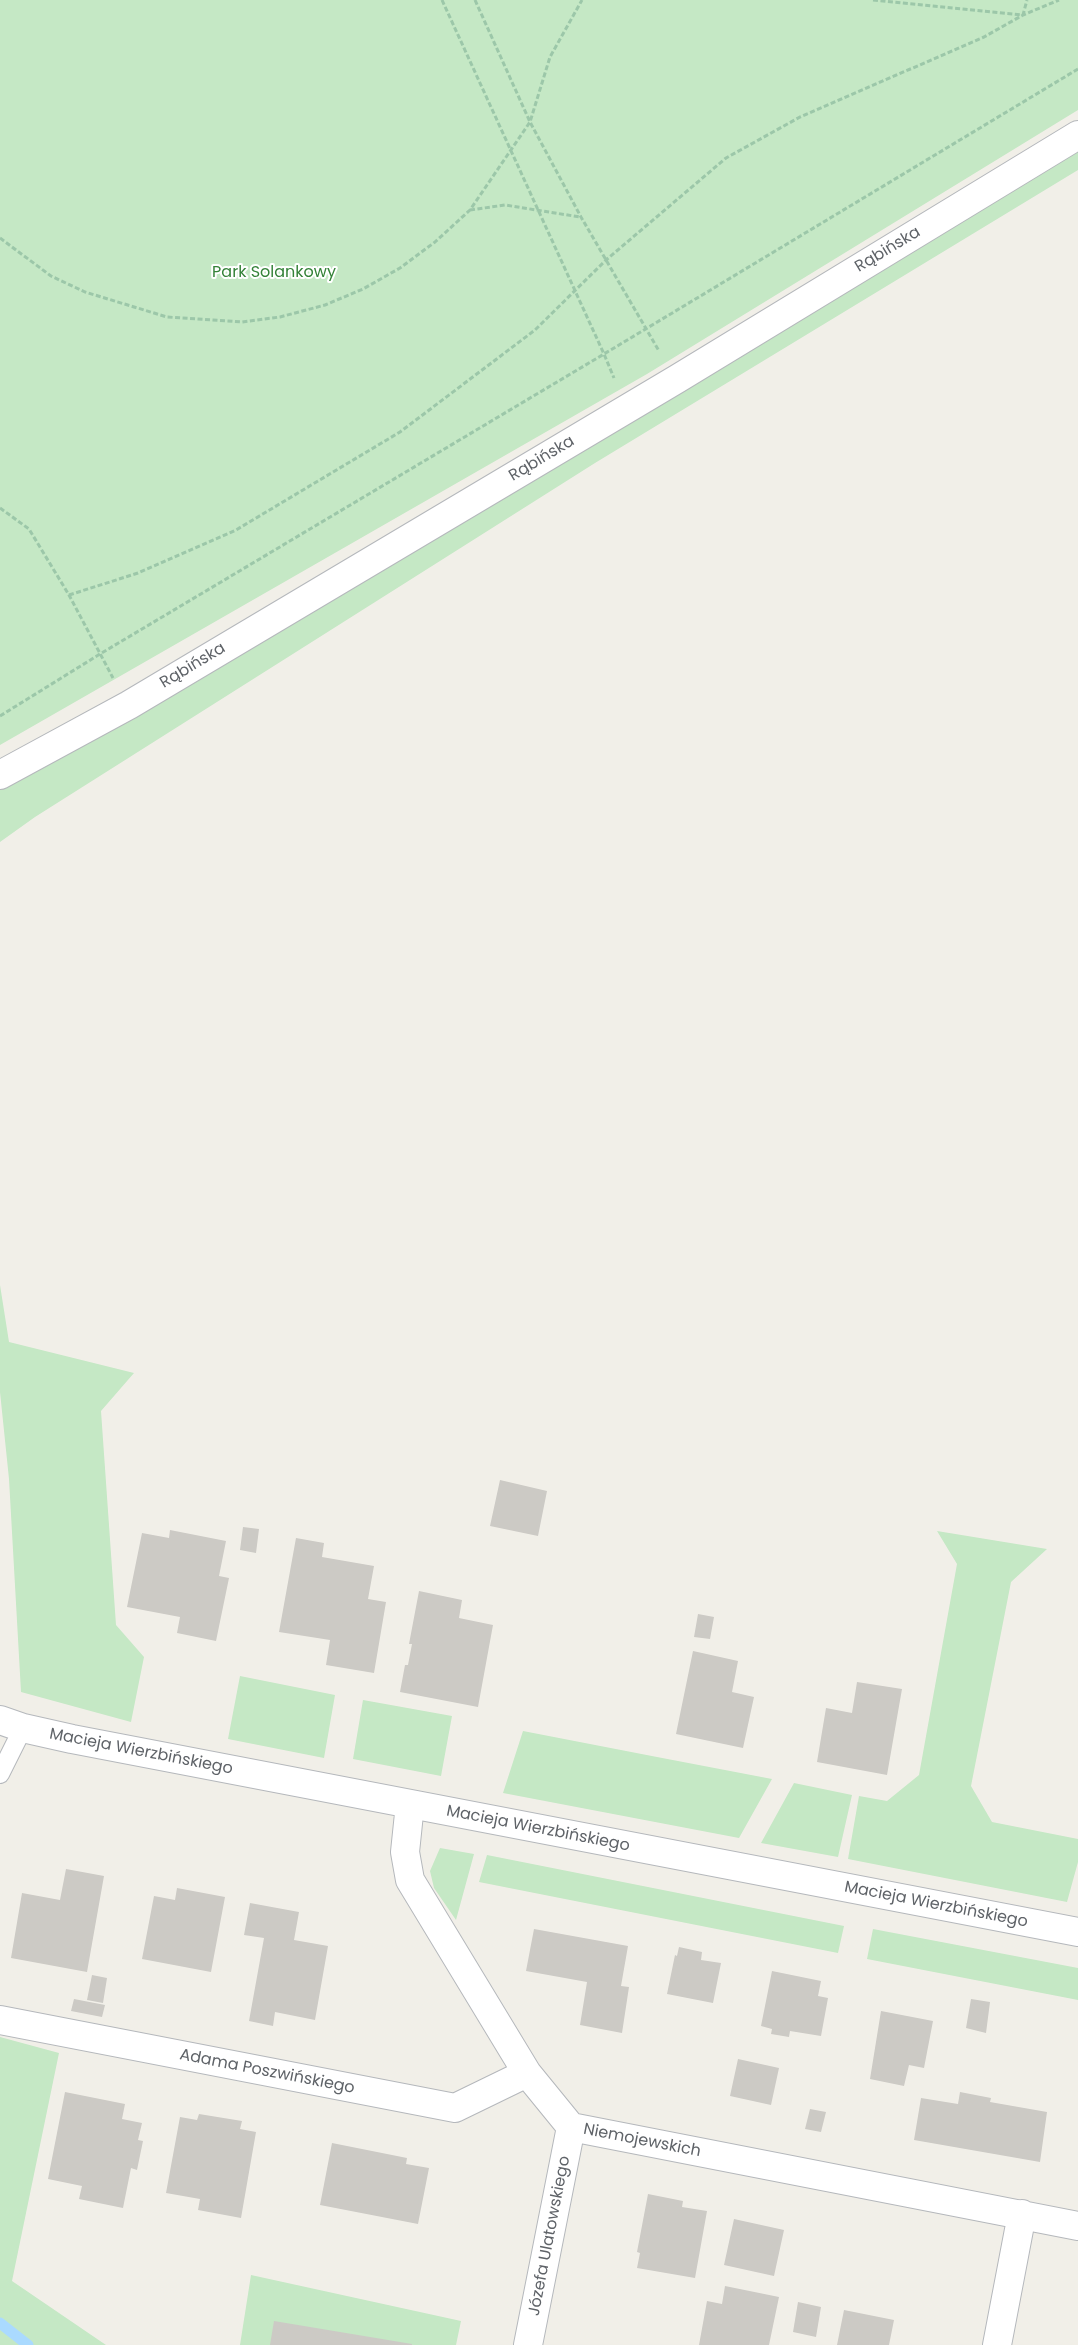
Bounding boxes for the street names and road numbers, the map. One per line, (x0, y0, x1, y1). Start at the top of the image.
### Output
street label: Rąbińska (852, 223, 924, 277)
street label: Rąbińska (506, 432, 578, 486)
street label: Rąbińska (157, 639, 229, 693)
street label: Macieja Wierzbińskiego (48, 1725, 234, 1779)
street label: Macieja Wierzbińskiego (445, 1802, 631, 1856)
street label: Macieja Wierzbińskiego (843, 1878, 1029, 1932)
street label: Adama Poszwińskiego (178, 2046, 356, 2098)
street label: Niemojewskich (582, 2120, 702, 2162)
street label: Józefa Ulatowskiego (525, 2154, 575, 2318)

